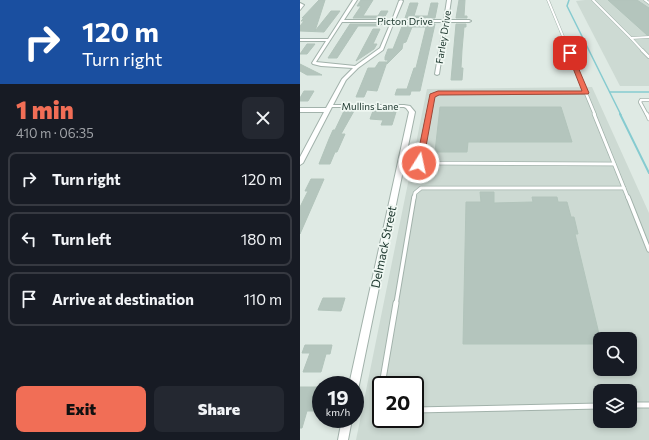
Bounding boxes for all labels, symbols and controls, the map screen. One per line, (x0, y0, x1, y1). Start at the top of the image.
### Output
street label: Farley Drive (433, 10, 453, 64)
text: 120 m (82, 14, 159, 48)
street label: Picton Drive (377, 15, 433, 27)
icon: right (16, 16, 68, 68)
pin (553, 36, 587, 70)
icon: arrive (559, 42, 581, 64)
text: Turn right (82, 48, 162, 70)
text: 1 min (16, 95, 74, 124)
button: close (242, 97, 284, 139)
street label: Mullins Lane (342, 100, 398, 112)
text: 410 m · 06:35 (16, 125, 94, 141)
position arrow (398, 142, 440, 184)
icon: right (18, 168, 40, 190)
text: Turn right (52, 170, 121, 188)
text: 120 m (242, 170, 282, 188)
street label: Delmack Street (367, 204, 399, 289)
icon: left (18, 228, 40, 250)
text: Turn left (52, 230, 111, 248)
text: 180 m (241, 230, 282, 248)
icon: arrive (18, 288, 40, 310)
text: Arrive at destination (52, 290, 194, 308)
text: 110 m (243, 290, 282, 308)
map controls (593, 332, 637, 428)
button: search (593, 332, 637, 376)
speed limit sign: 20 (372, 376, 424, 428)
button: layers (593, 384, 637, 428)
text: 19 (327, 385, 349, 409)
button: Exit (16, 386, 146, 432)
button: Share (154, 386, 284, 432)
text: km/h (326, 406, 350, 418)

